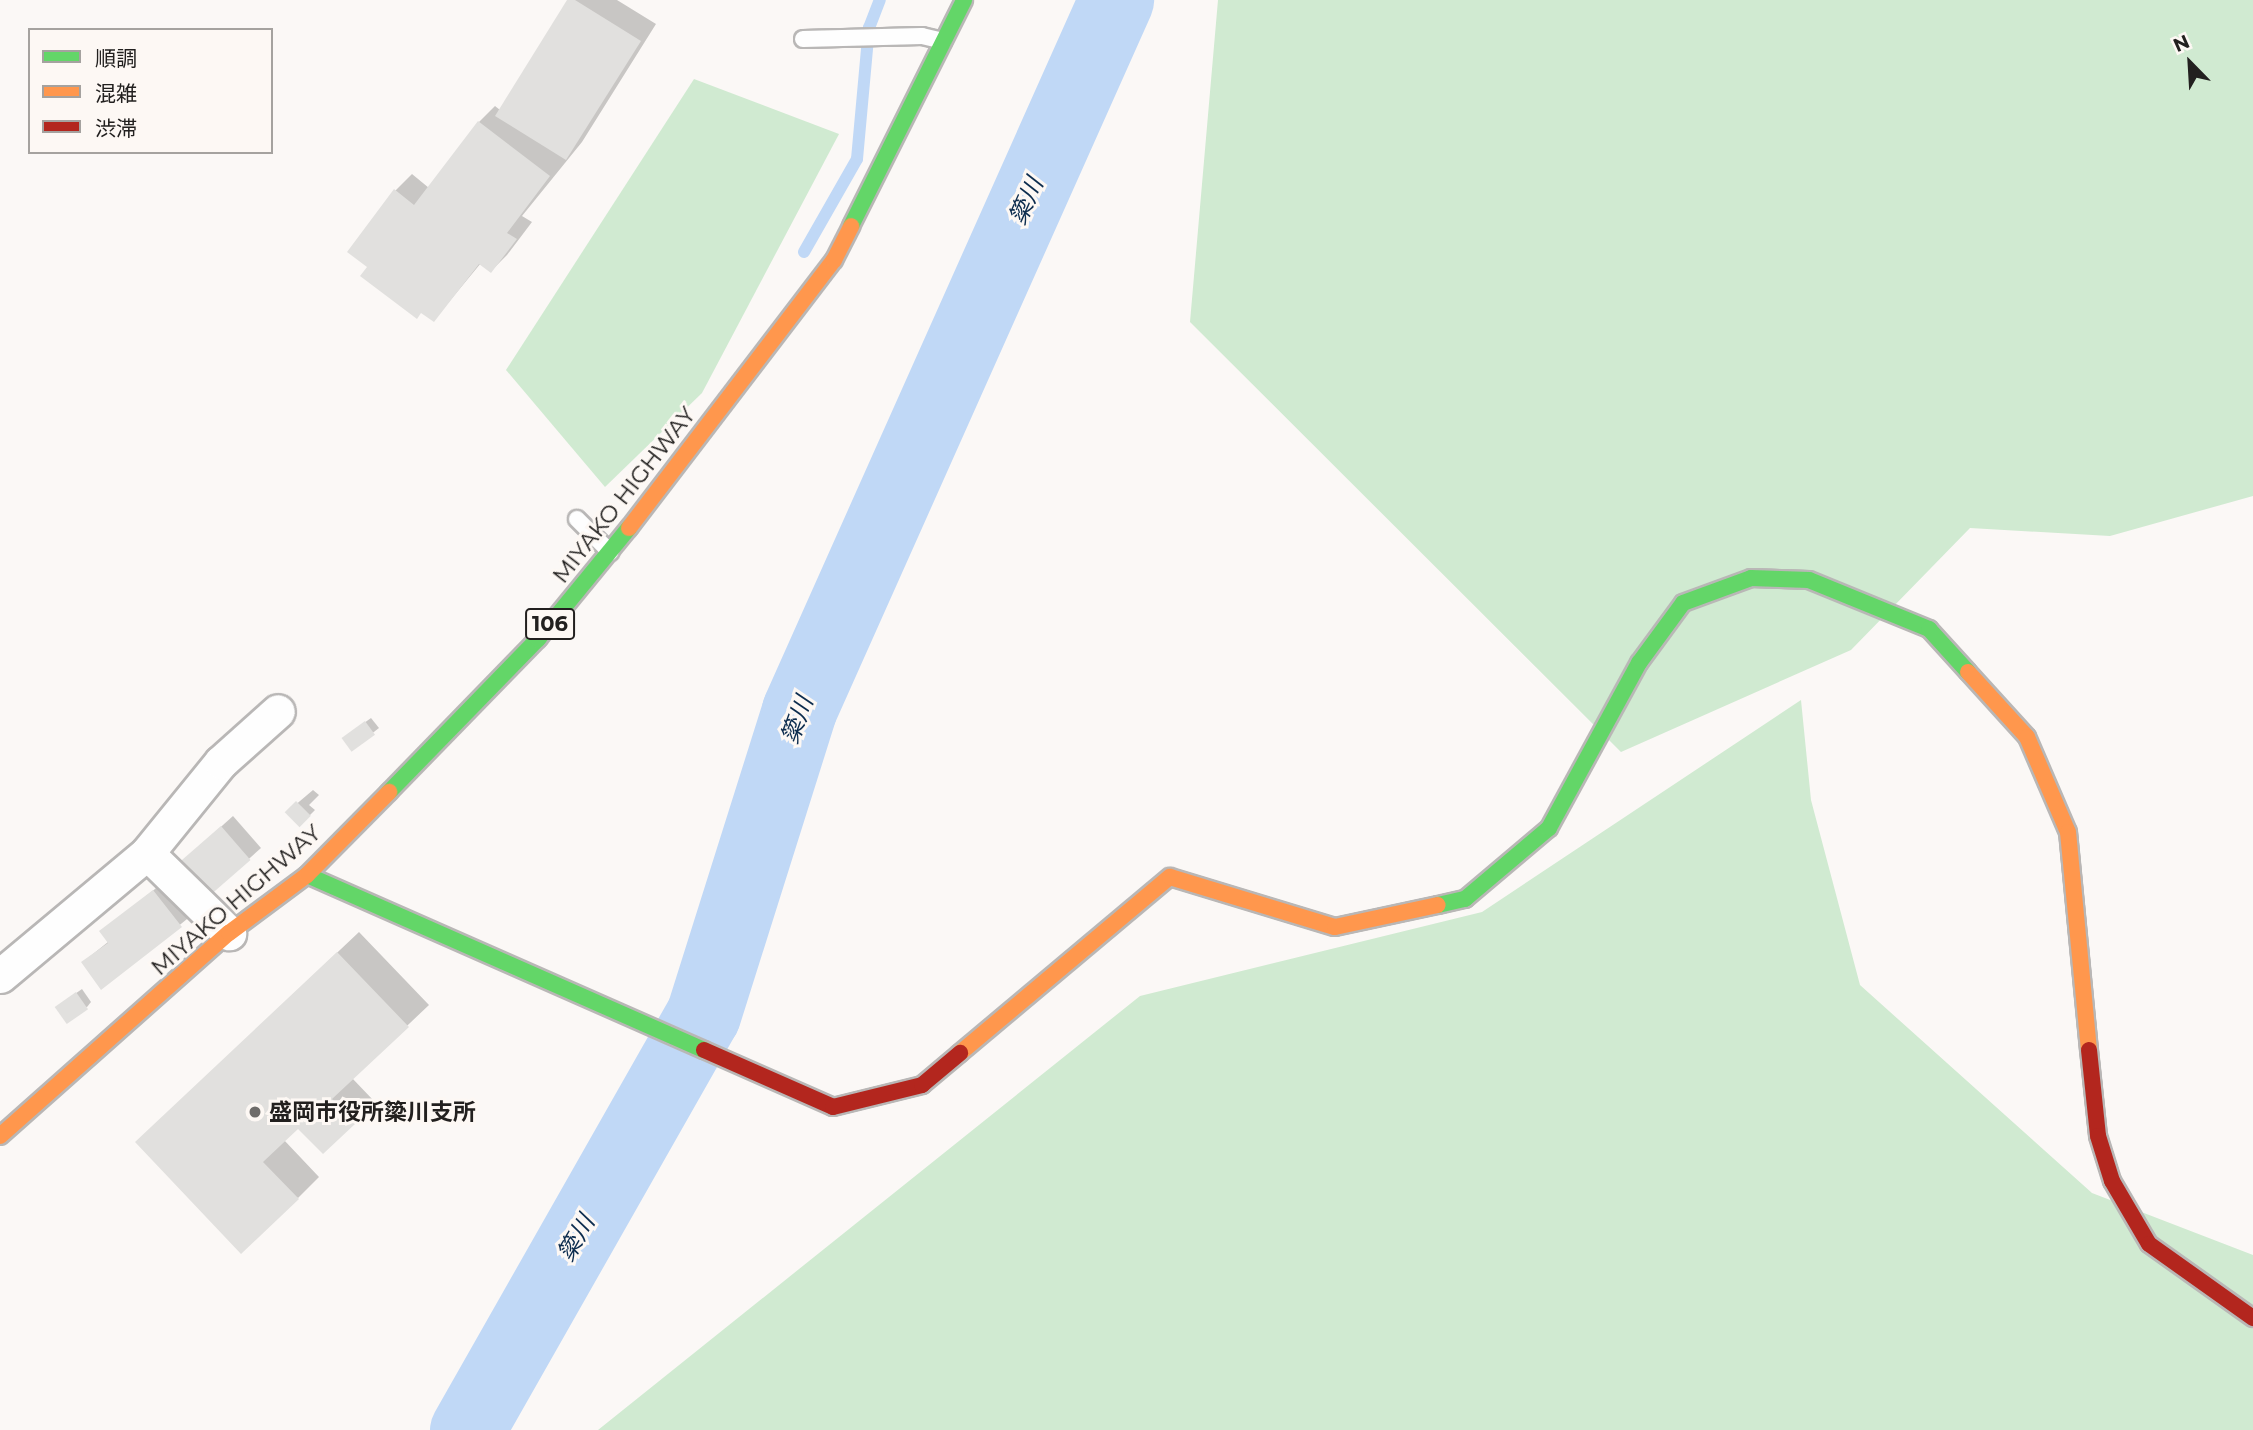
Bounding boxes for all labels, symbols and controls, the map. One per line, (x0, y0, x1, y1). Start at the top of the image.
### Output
legend (28, 28, 273, 154)
north arrow (2155, 28, 2225, 98)
text: N (2170, 30, 2193, 57)
text: 順調 (95, 46, 137, 71)
text: 混雑 (95, 81, 137, 106)
text: 渋滞 (95, 116, 137, 141)
water label: 簗川 (1003, 173, 1049, 229)
street label: MIYAKO HIGHWAY (547, 401, 701, 589)
road number: 106 (524, 606, 576, 642)
water label: 簗川 (775, 693, 819, 747)
street label: MIYAKO HIGHWAY (145, 819, 327, 981)
place label: 盛岡市役所簗川支所 (269, 1098, 476, 1126)
marker: 盛岡市役所簗川支所 (247, 1104, 263, 1120)
water label: 簗川 (552, 1210, 600, 1266)

